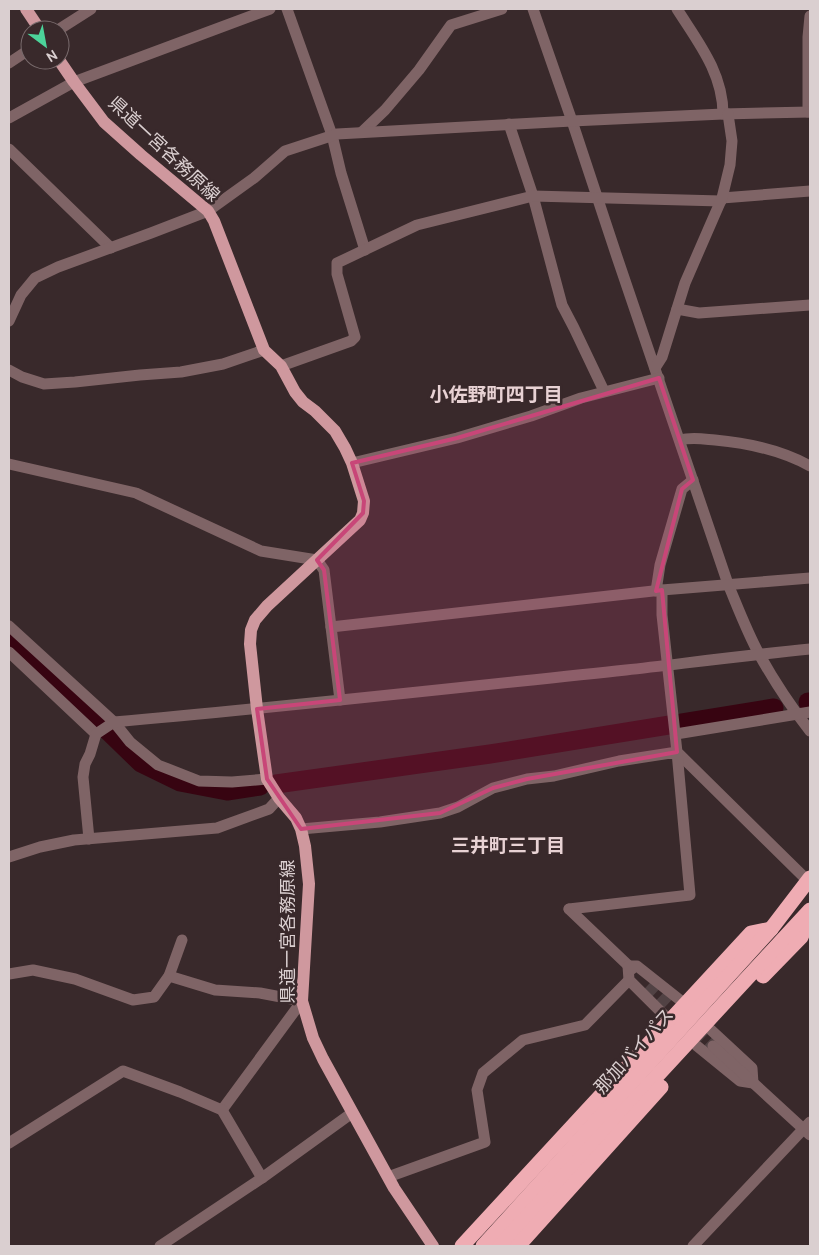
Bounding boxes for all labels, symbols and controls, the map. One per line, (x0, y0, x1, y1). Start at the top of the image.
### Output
north arrow (20, 20, 70, 70)
text: N (43, 46, 61, 66)
street label: 県道一宮各務原線 (104, 92, 224, 206)
district label: 小佐野町四丁目 (429, 383, 563, 406)
district label: 三井町三丁目 (451, 834, 565, 857)
street label: 県道一宮各務原線 (277, 860, 299, 1004)
street label: 那加バイパス (590, 1004, 678, 1098)

